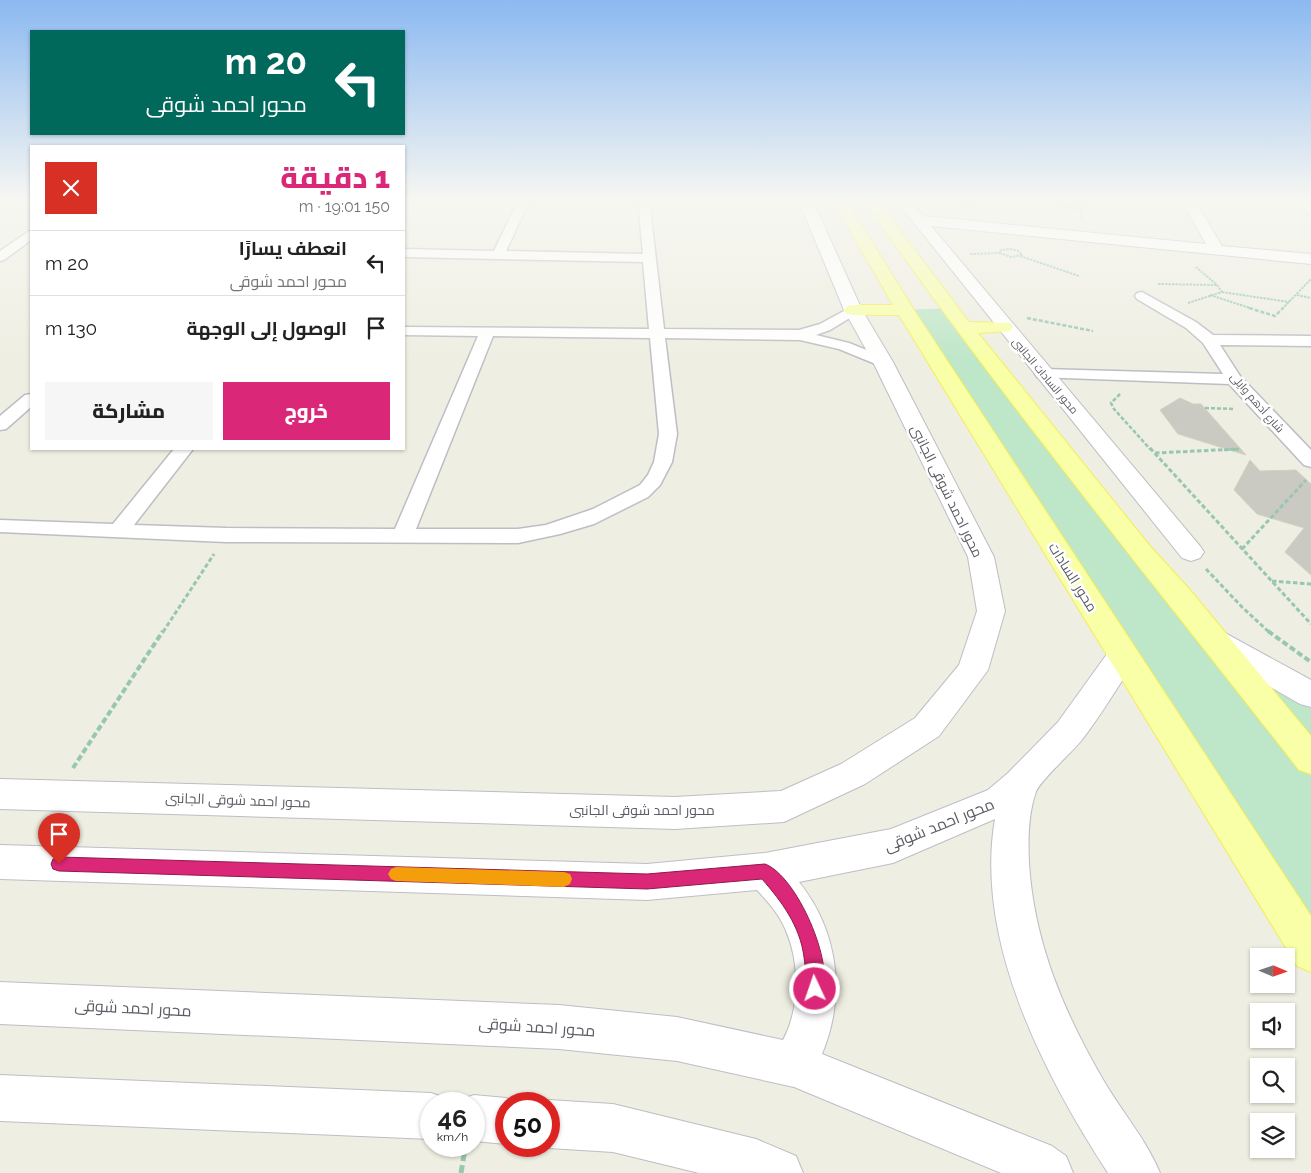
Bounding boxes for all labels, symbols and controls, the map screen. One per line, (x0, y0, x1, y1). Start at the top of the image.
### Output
text: 20 m (225, 41, 307, 82)
icon: left (325, 50, 390, 115)
text: محور احمد شوقى (146, 91, 307, 117)
text: 1 دقيقة (280, 160, 390, 195)
button: close (45, 162, 97, 214)
text: 150 m · 19:01 (299, 197, 390, 216)
text: انعطف يسارًا (239, 237, 347, 259)
icon: left (362, 249, 390, 277)
text: 20 m (45, 252, 89, 274)
text: محور احمد شوقى (230, 272, 347, 291)
icon: arrive (362, 314, 390, 342)
text: 130 m (45, 317, 97, 339)
text: الوصول إلى الوجهة (187, 317, 347, 339)
street label: محور السادات الجانبى (1009, 335, 1081, 417)
street label: شارع أدهم وايلى (1227, 370, 1287, 436)
button: مشاركة (45, 382, 213, 440)
button: خروج (223, 382, 390, 440)
street label: محور احمد شوقى الجانبى (908, 422, 986, 560)
street label: محور السادات (1046, 540, 1100, 614)
street label: محور احمد شوقى الجانبى (165, 789, 311, 811)
street label: محور احمد شوقى (881, 794, 997, 857)
street label: محور احمد شوقى الجانبى (569, 802, 715, 818)
pin (38, 813, 80, 864)
icon: arrive (45, 820, 73, 848)
north arrow (1250, 948, 1295, 992)
map controls (1250, 948, 1295, 1158)
position arrow (788, 962, 840, 1014)
street label: محور احمد شوقى (74, 995, 192, 1022)
button: sound (1250, 1003, 1295, 1048)
street label: محور احمد شوقى (478, 1013, 596, 1042)
button: search (1250, 1058, 1295, 1103)
speed limit sign: 50 (495, 1092, 560, 1157)
text: 46 (438, 1103, 467, 1133)
button: layers (1250, 1113, 1295, 1158)
text: km/h (437, 1130, 468, 1144)

